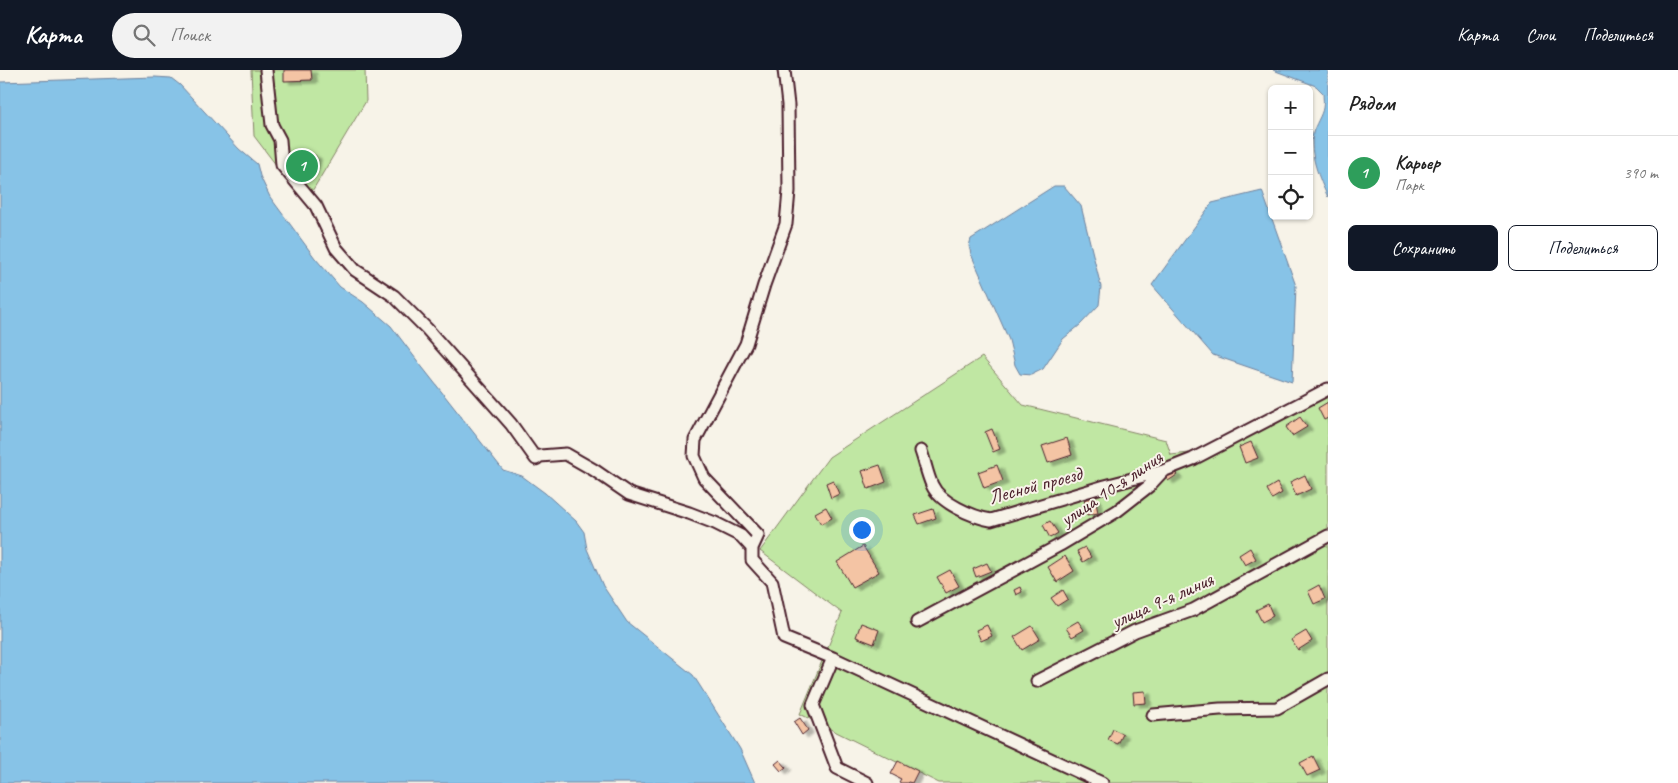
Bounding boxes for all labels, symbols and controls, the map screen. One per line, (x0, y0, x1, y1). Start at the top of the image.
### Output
search box (112, 13, 462, 58)
text: Карта (25, 20, 82, 50)
icon: search (130, 21, 158, 49)
text: Поиск (170, 23, 210, 47)
text: Карта (1457, 24, 1498, 46)
text: Слои (1526, 24, 1555, 46)
text: Поделиться (1583, 24, 1653, 46)
map controls (1268, 85, 1313, 220)
button: + (1268, 85, 1313, 130)
text: Рядом (1348, 90, 1395, 116)
button: − (1268, 130, 1313, 175)
pin: 1 (286, 147, 318, 185)
text: Карьер (1395, 151, 1440, 175)
text: 1 (1360, 163, 1368, 183)
text: 390 m (1624, 163, 1658, 183)
button: locate (1268, 175, 1313, 220)
text: Парк (1395, 175, 1424, 195)
button: Сохранить (1348, 225, 1498, 271)
button: Поделиться (1508, 225, 1658, 271)
street label: улица 10-я линия (1054, 445, 1168, 532)
street label: Лесной проезд (986, 461, 1086, 510)
your location (849, 517, 875, 543)
street label: улица 9-я линия (1106, 567, 1218, 634)

